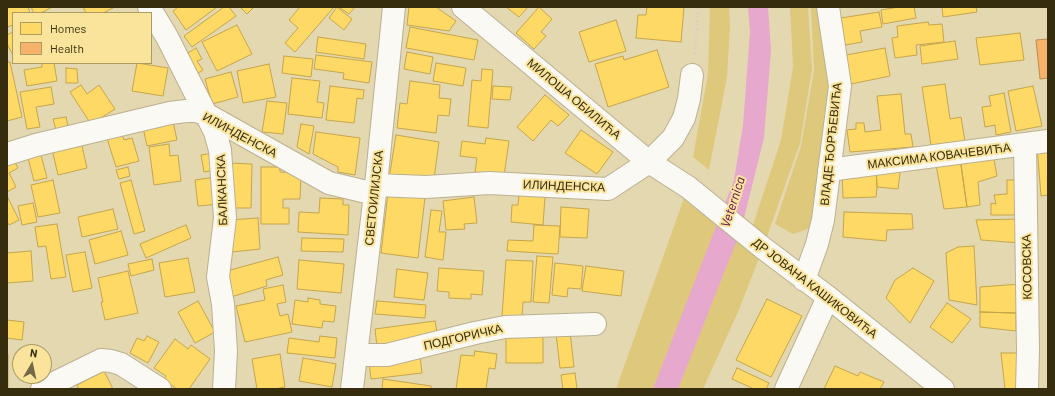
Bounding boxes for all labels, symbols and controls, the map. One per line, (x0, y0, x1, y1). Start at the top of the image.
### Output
legend (12, 12, 152, 64)
text: Homes (50, 21, 86, 35)
text: Health (50, 41, 84, 55)
street label: МИЛОША ОБИЛИЋА (524, 56, 624, 142)
street label: ВЛАДЕ ЂОРЂЕВИЋА (817, 82, 845, 206)
street label: ИЛИНДЕНСКА (200, 109, 280, 161)
street label: МАКСИМА КОВАЧЕВИЋА (867, 140, 1011, 172)
street label: СВЕТОИЛИЈСКА (362, 150, 386, 246)
street label: БАЛКАНСКА (214, 154, 230, 226)
water label: Veternica (717, 175, 749, 229)
street label: ИЛИНДЕНСКА (523, 177, 605, 195)
street label: КОСОВСКА (1019, 234, 1035, 300)
street label: ДР ЈОВАНА КАШИКОВИЋА (750, 235, 880, 341)
street label: ПОДГОРИЧКА (422, 321, 504, 353)
north arrow (12, 344, 52, 384)
text: N (29, 346, 38, 360)

